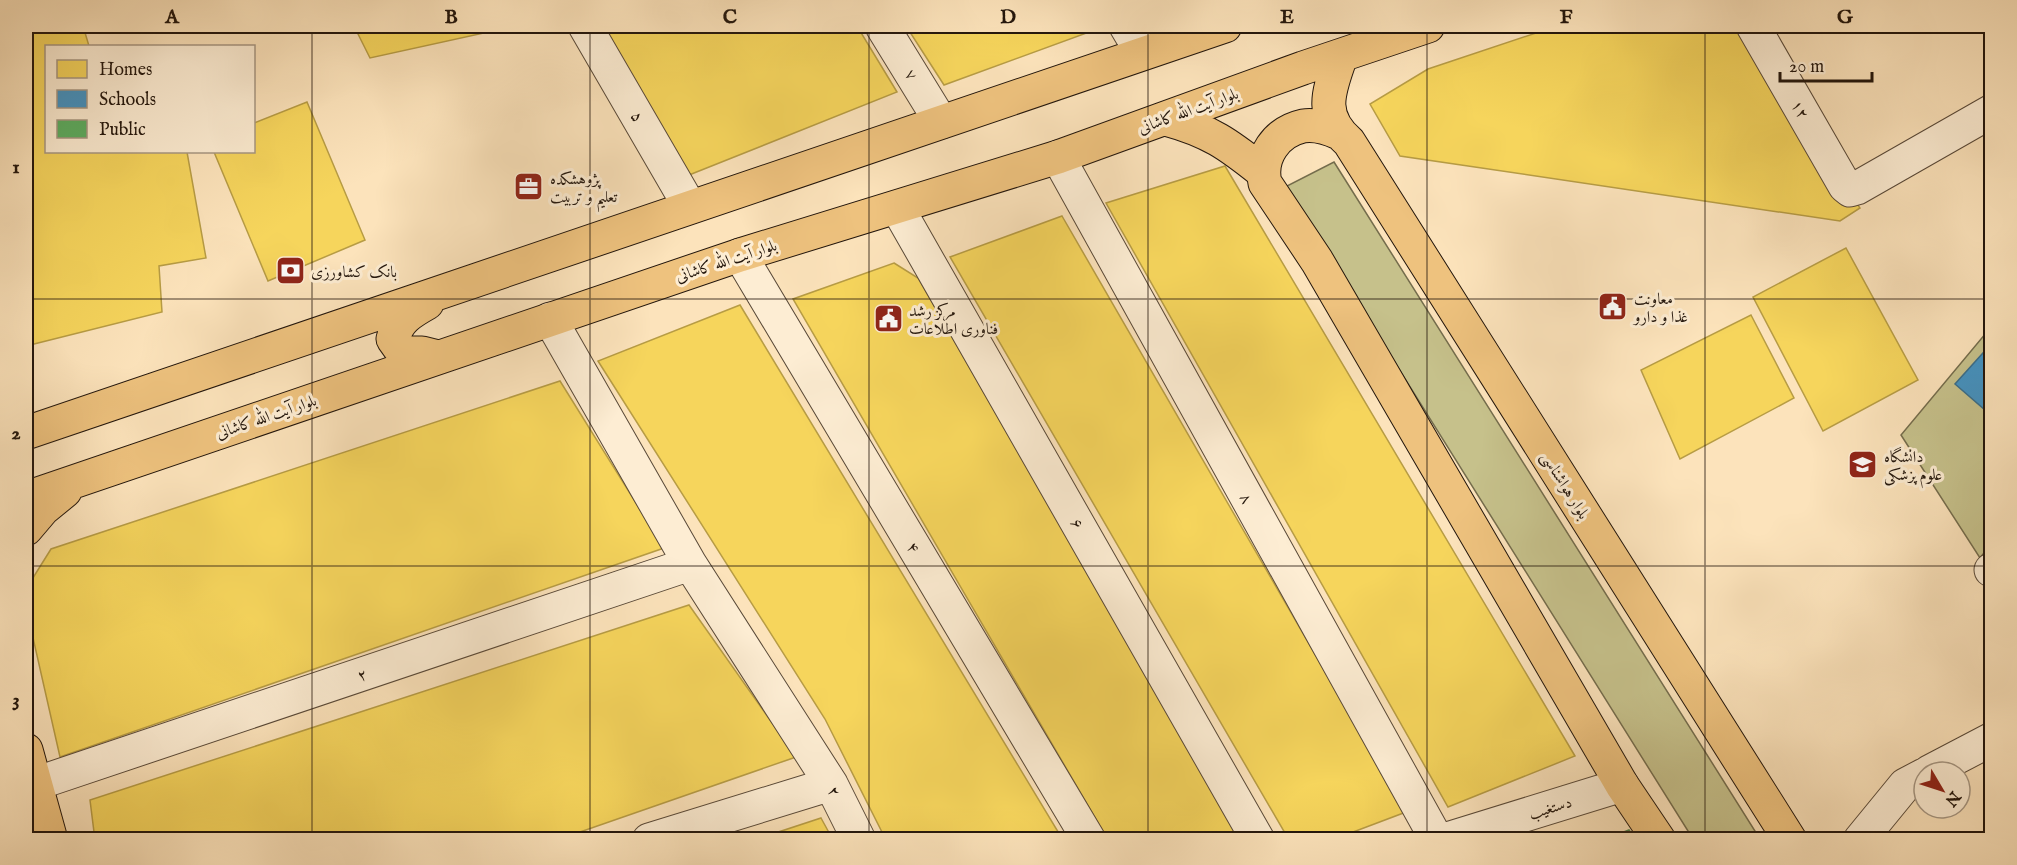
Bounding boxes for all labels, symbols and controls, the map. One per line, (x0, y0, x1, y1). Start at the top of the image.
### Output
text: A (164, 5, 180, 30)
text: B (444, 5, 458, 30)
text: C (723, 5, 737, 30)
text: D (1000, 5, 1016, 30)
text: E (1280, 5, 1294, 30)
text: F (1560, 5, 1573, 30)
text: G (1837, 5, 1854, 30)
legend (45, 45, 255, 153)
scale bar (1780, 45, 1872, 83)
text: 20 m (1789, 56, 1824, 79)
text: Homes (99, 59, 152, 82)
street label: ۷ (899, 66, 921, 84)
street label: بلوار آیت الله کاشانی (1134, 81, 1242, 139)
text: Schools (99, 89, 156, 112)
street label: ۱۲ (1786, 97, 1813, 123)
street label: ۵ (625, 108, 647, 126)
text: Public (99, 119, 146, 142)
text: 1 (12, 155, 20, 180)
place label: پژوهشکده تعلیم و تربیت (550, 170, 618, 213)
office icon: پژوهشکده تعلیم و تربیت (513, 171, 545, 203)
street label: بلوار آیت الله کاشانی (672, 232, 780, 288)
bank icon: بانک کشاورزی (274, 255, 306, 287)
place label: بانک کشاورزی (311, 263, 397, 283)
place label: معاونت غذا و دارو (1632, 290, 1688, 328)
public building icon: معاونت غذا و دارو (1597, 291, 1629, 323)
place label: مرکز رشد فناوری اطلاعات (909, 302, 998, 340)
public building icon: مرکز رشد فناوری اطلاعات (872, 303, 904, 335)
street label: بلوار آیت الله کاشانی (212, 388, 320, 444)
text: 2 (11, 421, 21, 446)
place label: دانشگاه علوم پزشکی (1884, 446, 1942, 489)
street label: بلوار هواشناسی (1536, 449, 1593, 523)
school or university icon: دانشگاه علوم پزشکی (1847, 449, 1879, 481)
street label: ۸ (1234, 490, 1256, 508)
street label: ۶ (1065, 515, 1087, 533)
street label: ۴ (901, 539, 923, 557)
street label: ۲ (355, 665, 370, 687)
text: 3 (12, 688, 20, 713)
north arrow (1912, 760, 1972, 820)
street label: ۲ (822, 783, 844, 801)
text: N (1940, 786, 1965, 810)
street label: دستغیب (1527, 793, 1575, 825)

